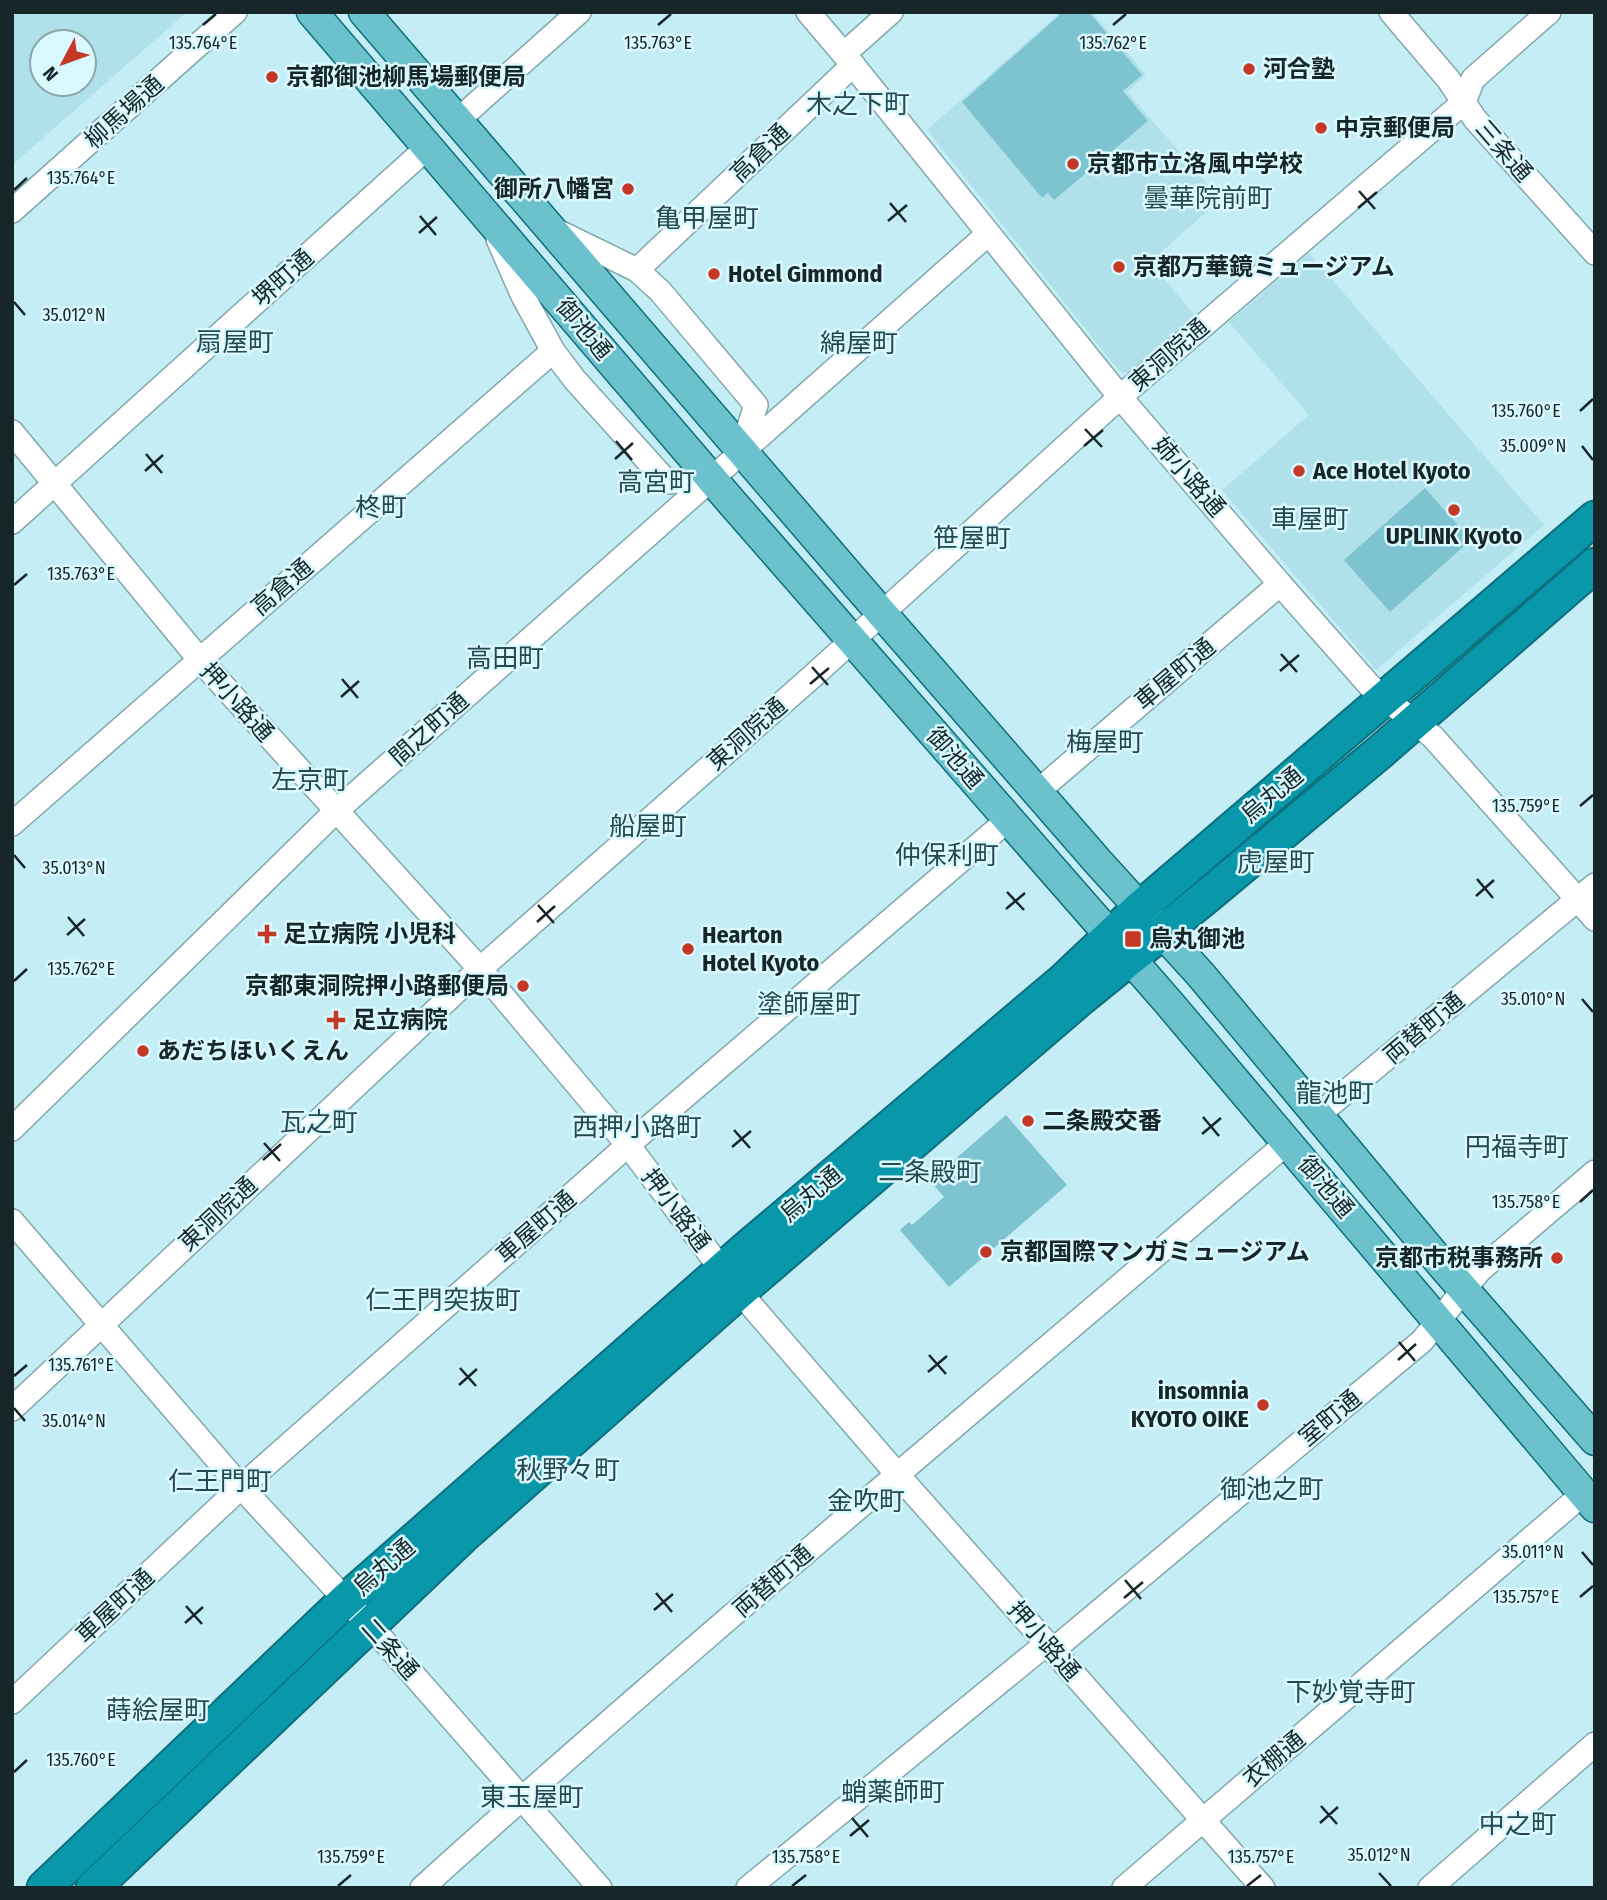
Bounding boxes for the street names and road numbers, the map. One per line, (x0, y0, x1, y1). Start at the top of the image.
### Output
street label: 柳馬場通 (79, 69, 169, 155)
street label: 三条通 (1470, 115, 1538, 187)
street label: 高倉通 (724, 118, 796, 188)
street label: 堺町通 (247, 244, 319, 312)
street label: 御池通 (550, 292, 618, 366)
street label: 東洞院通 (1124, 313, 1214, 397)
street label: 姉小路通 (1147, 432, 1231, 522)
street label: 高倉通 (246, 553, 318, 621)
street label: 車屋町通 (1129, 632, 1221, 716)
street label: 押小路通 (194, 657, 280, 747)
street label: 間之町通 (384, 686, 474, 772)
street label: 東洞院通 (702, 692, 792, 776)
street label: 御池通 (921, 722, 989, 794)
street label: 烏丸通 (1235, 761, 1309, 829)
street label: 両替町通 (1378, 986, 1470, 1070)
street label: 御池通 (1292, 1150, 1360, 1224)
street label: 烏丸通 (774, 1160, 848, 1228)
street label: 押小路通 (636, 1163, 716, 1257)
street label: 東洞院通 (173, 1171, 263, 1257)
street label: 車屋町通 (491, 1185, 581, 1269)
street label: 室町通 (1293, 1384, 1367, 1452)
street label: 烏丸通 (348, 1533, 420, 1601)
street label: 両替町通 (728, 1539, 818, 1623)
street label: 車屋町通 (70, 1563, 160, 1649)
street label: 押小路通 (1002, 1596, 1086, 1686)
street label: 二条通 (356, 1613, 424, 1685)
street label: 衣棚通 (1237, 1725, 1311, 1793)

